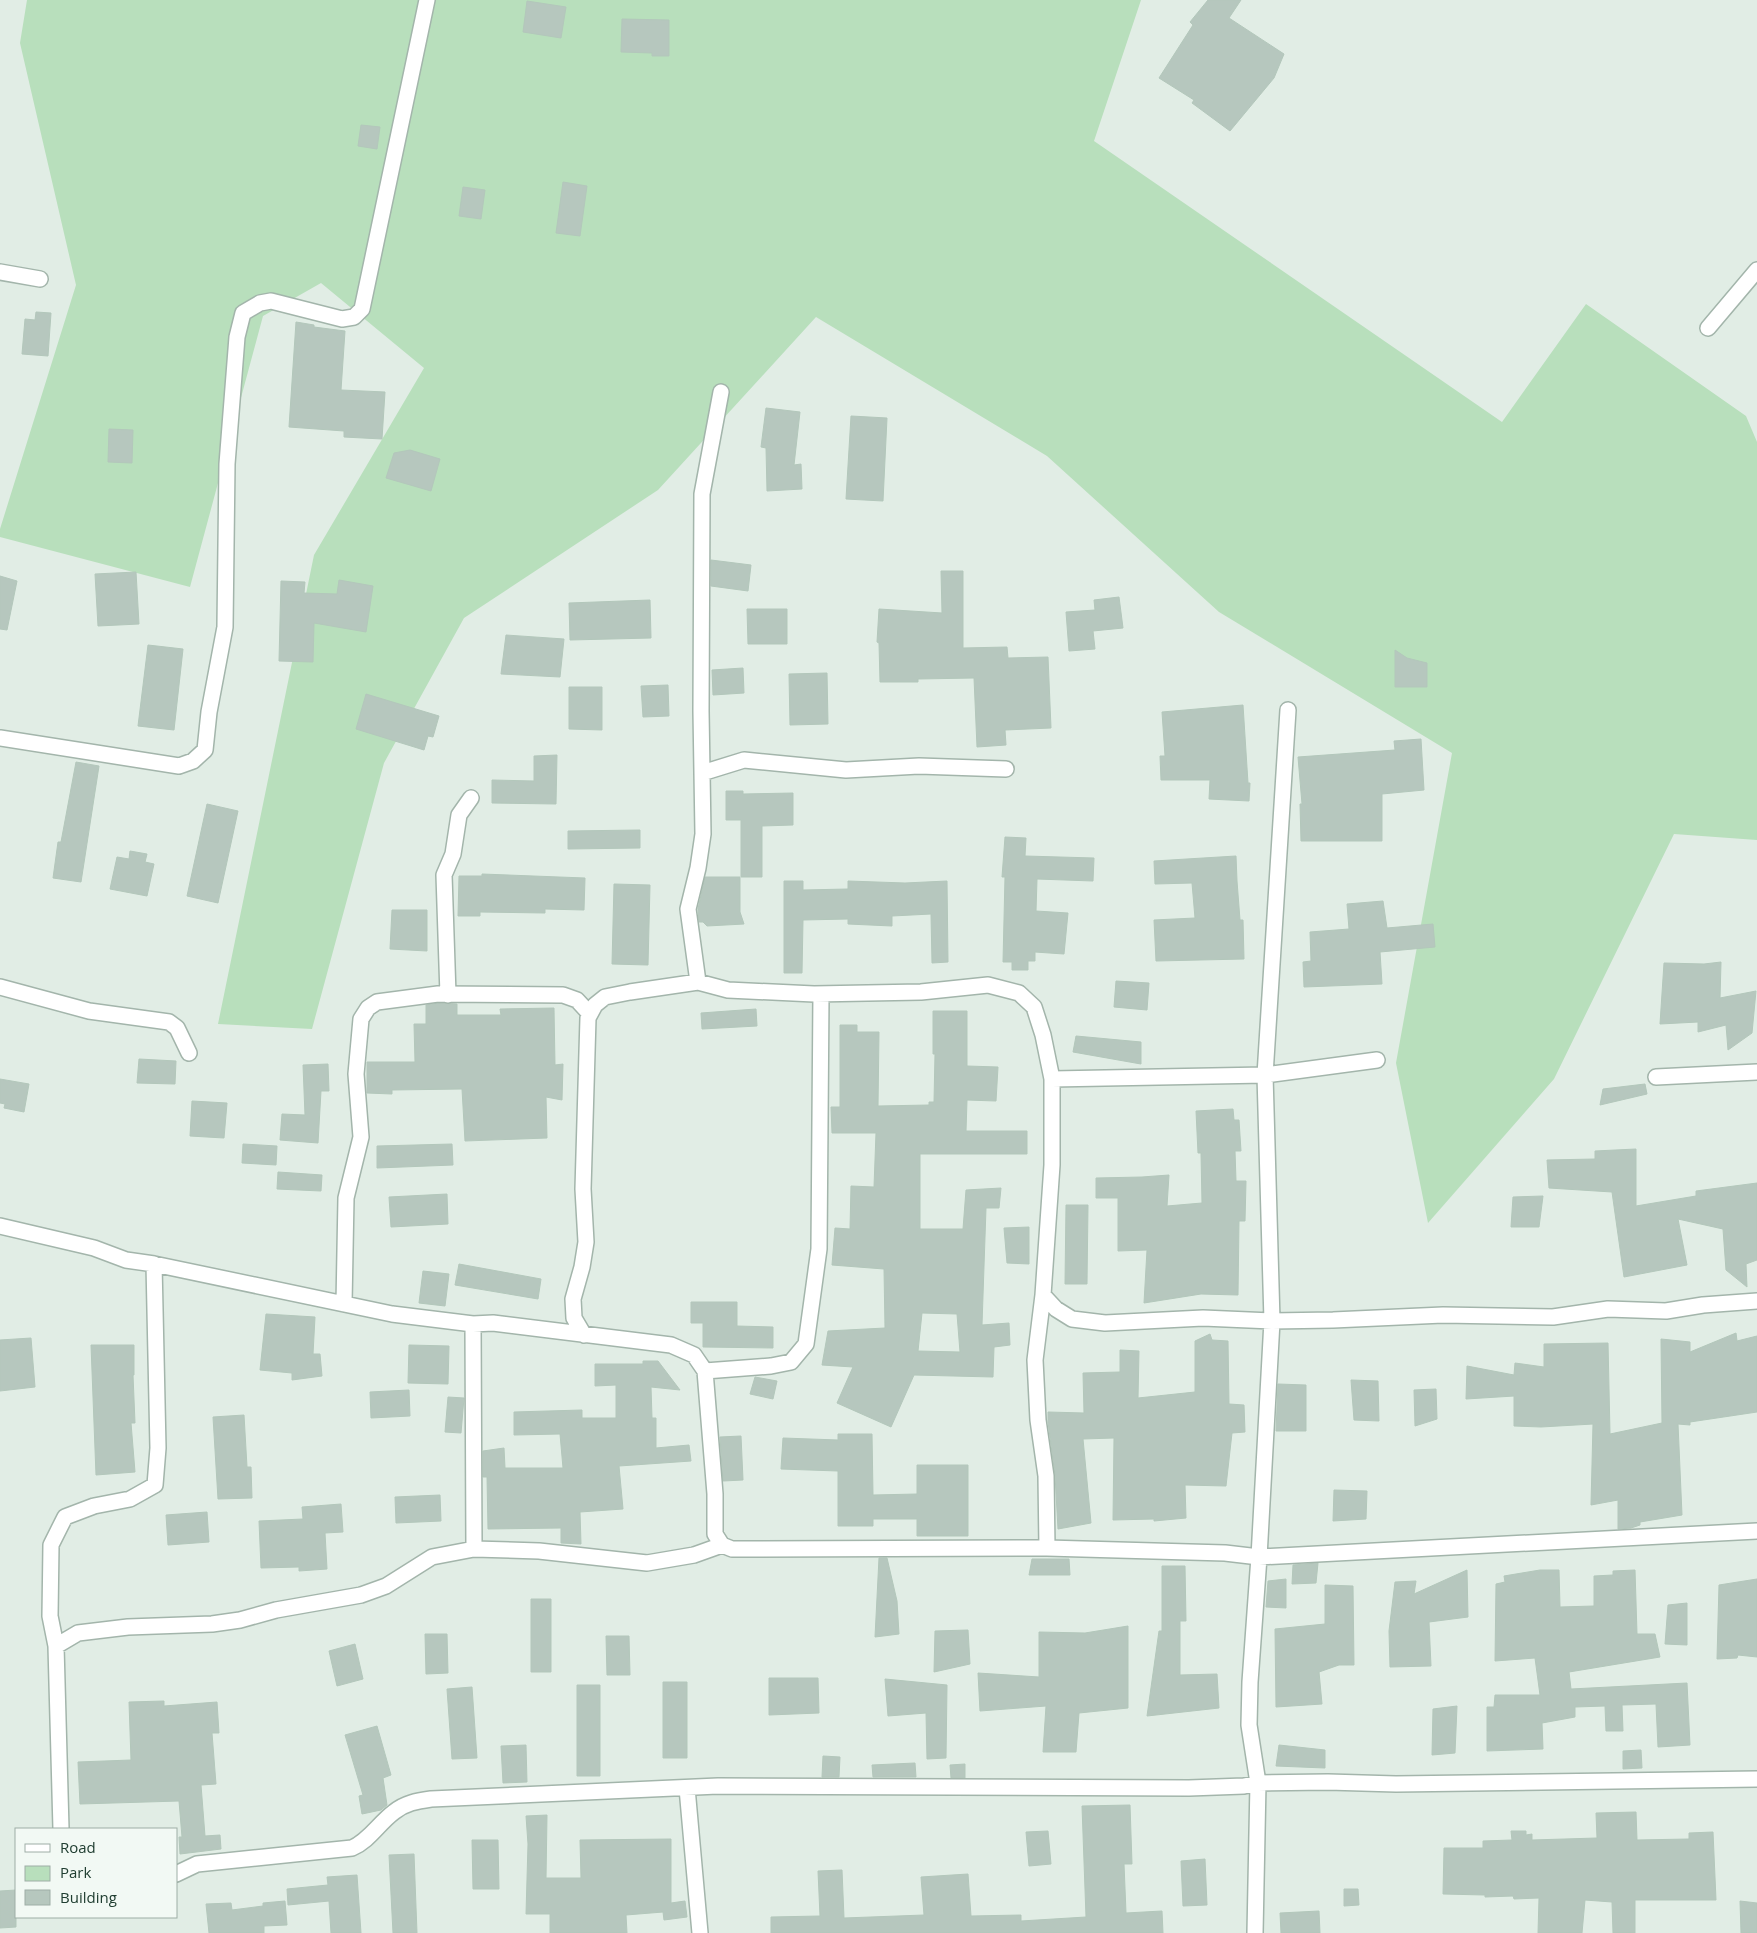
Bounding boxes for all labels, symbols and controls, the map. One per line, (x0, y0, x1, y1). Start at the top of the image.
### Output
legend (15, 1828, 178, 1918)
text: Road (60, 1837, 96, 1857)
text: Park (60, 1862, 91, 1882)
text: Building (60, 1887, 117, 1907)

